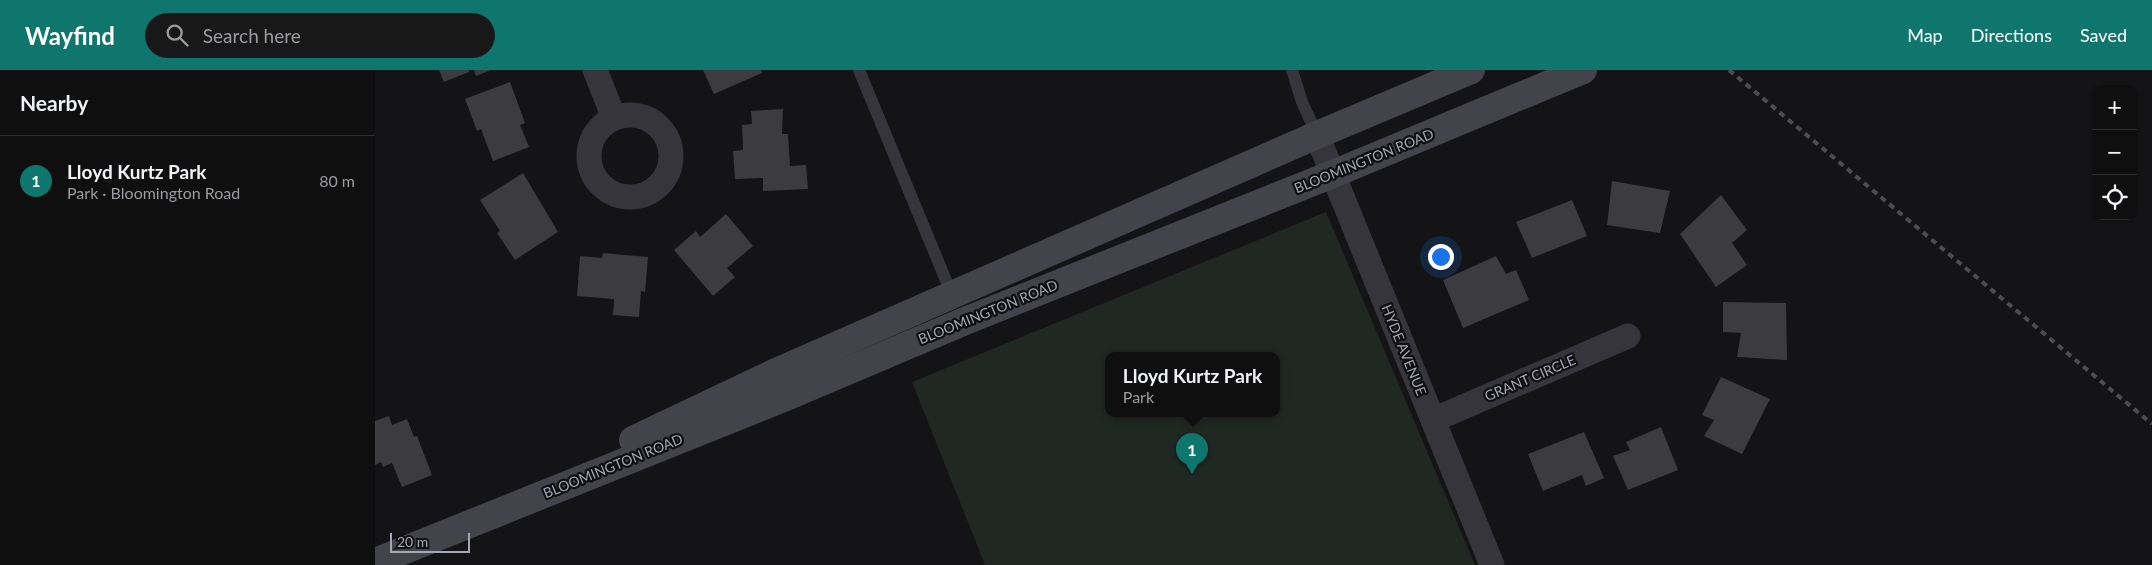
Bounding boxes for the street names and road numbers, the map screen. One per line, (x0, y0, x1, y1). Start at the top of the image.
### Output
street label: BLOOMINGTON ROAD (1292, 125, 1436, 196)
street label: BLOOMINGTON ROAD (916, 276, 1060, 347)
street label: HYDE AVENUE (1378, 302, 1430, 398)
street label: GRANT CIRCLE (1482, 351, 1578, 404)
street label: BLOOMINGTON ROAD (541, 430, 685, 501)

